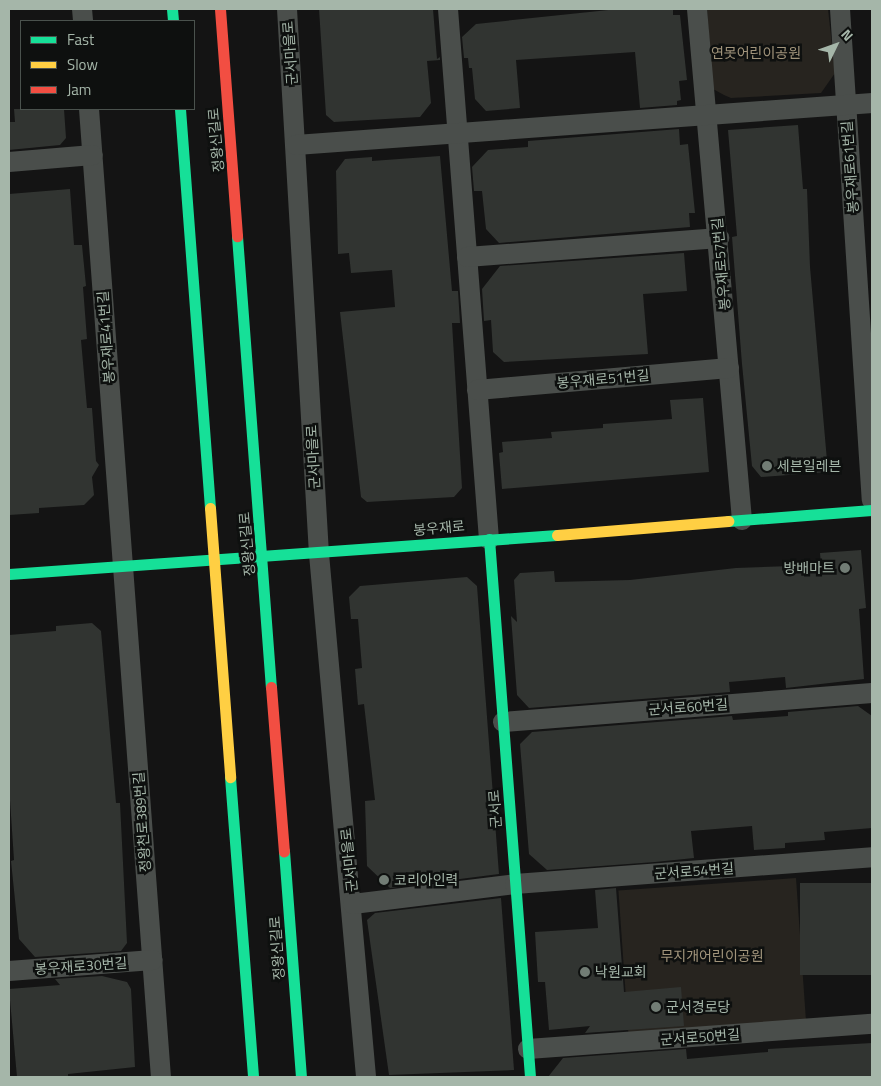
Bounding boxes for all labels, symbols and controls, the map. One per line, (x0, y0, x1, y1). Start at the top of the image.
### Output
legend (20, 20, 195, 110)
street label: 군서마을로 (279, 20, 301, 86)
north arrow (811, 20, 861, 70)
text: N (836, 24, 859, 45)
text: Fast (67, 28, 94, 51)
park label: 연못어린이공원 (711, 45, 801, 61)
text: Slow (67, 53, 98, 76)
text: Jam (67, 78, 91, 101)
street label: 정왕신길로 (205, 107, 227, 173)
street label: 봉우재로61번길 (838, 120, 862, 214)
street label: 봉우재로57번길 (709, 217, 733, 311)
street label: 봉우재로41번길 (94, 290, 118, 384)
street label: 봉우재로51번길 (556, 367, 650, 391)
street label: 군서마을로 (303, 424, 323, 490)
place label: 세븐일레븐 (777, 458, 841, 474)
marker: 세븐일레븐 (761, 460, 773, 472)
street label: 정왕신길로 (236, 511, 258, 577)
street label: 봉우재로 (413, 517, 465, 539)
place label: 방배마트 (783, 560, 835, 576)
marker: 방배마트 (839, 562, 851, 574)
street label: 군서로60번길 (647, 696, 729, 718)
street label: 정왕천로389번길 (130, 771, 154, 873)
street label: 군서로 (485, 789, 505, 829)
street label: 군서마을로 (337, 827, 361, 893)
street label: 군서로54번길 (653, 860, 735, 882)
place label: 코리아인력 (394, 872, 458, 888)
marker: 코리아인력 (378, 874, 390, 886)
street label: 정왕신길로 (266, 915, 288, 981)
park label: 무지개어린이공원 (660, 948, 764, 964)
street label: 봉우재로30번길 (34, 954, 128, 978)
place label: 낙원교회 (595, 964, 647, 980)
marker: 낙원교회 (579, 966, 591, 978)
place label: 군서경로당 (666, 999, 730, 1015)
marker: 군서경로당 (650, 1001, 662, 1013)
street label: 군서로50번길 (659, 1026, 741, 1048)

